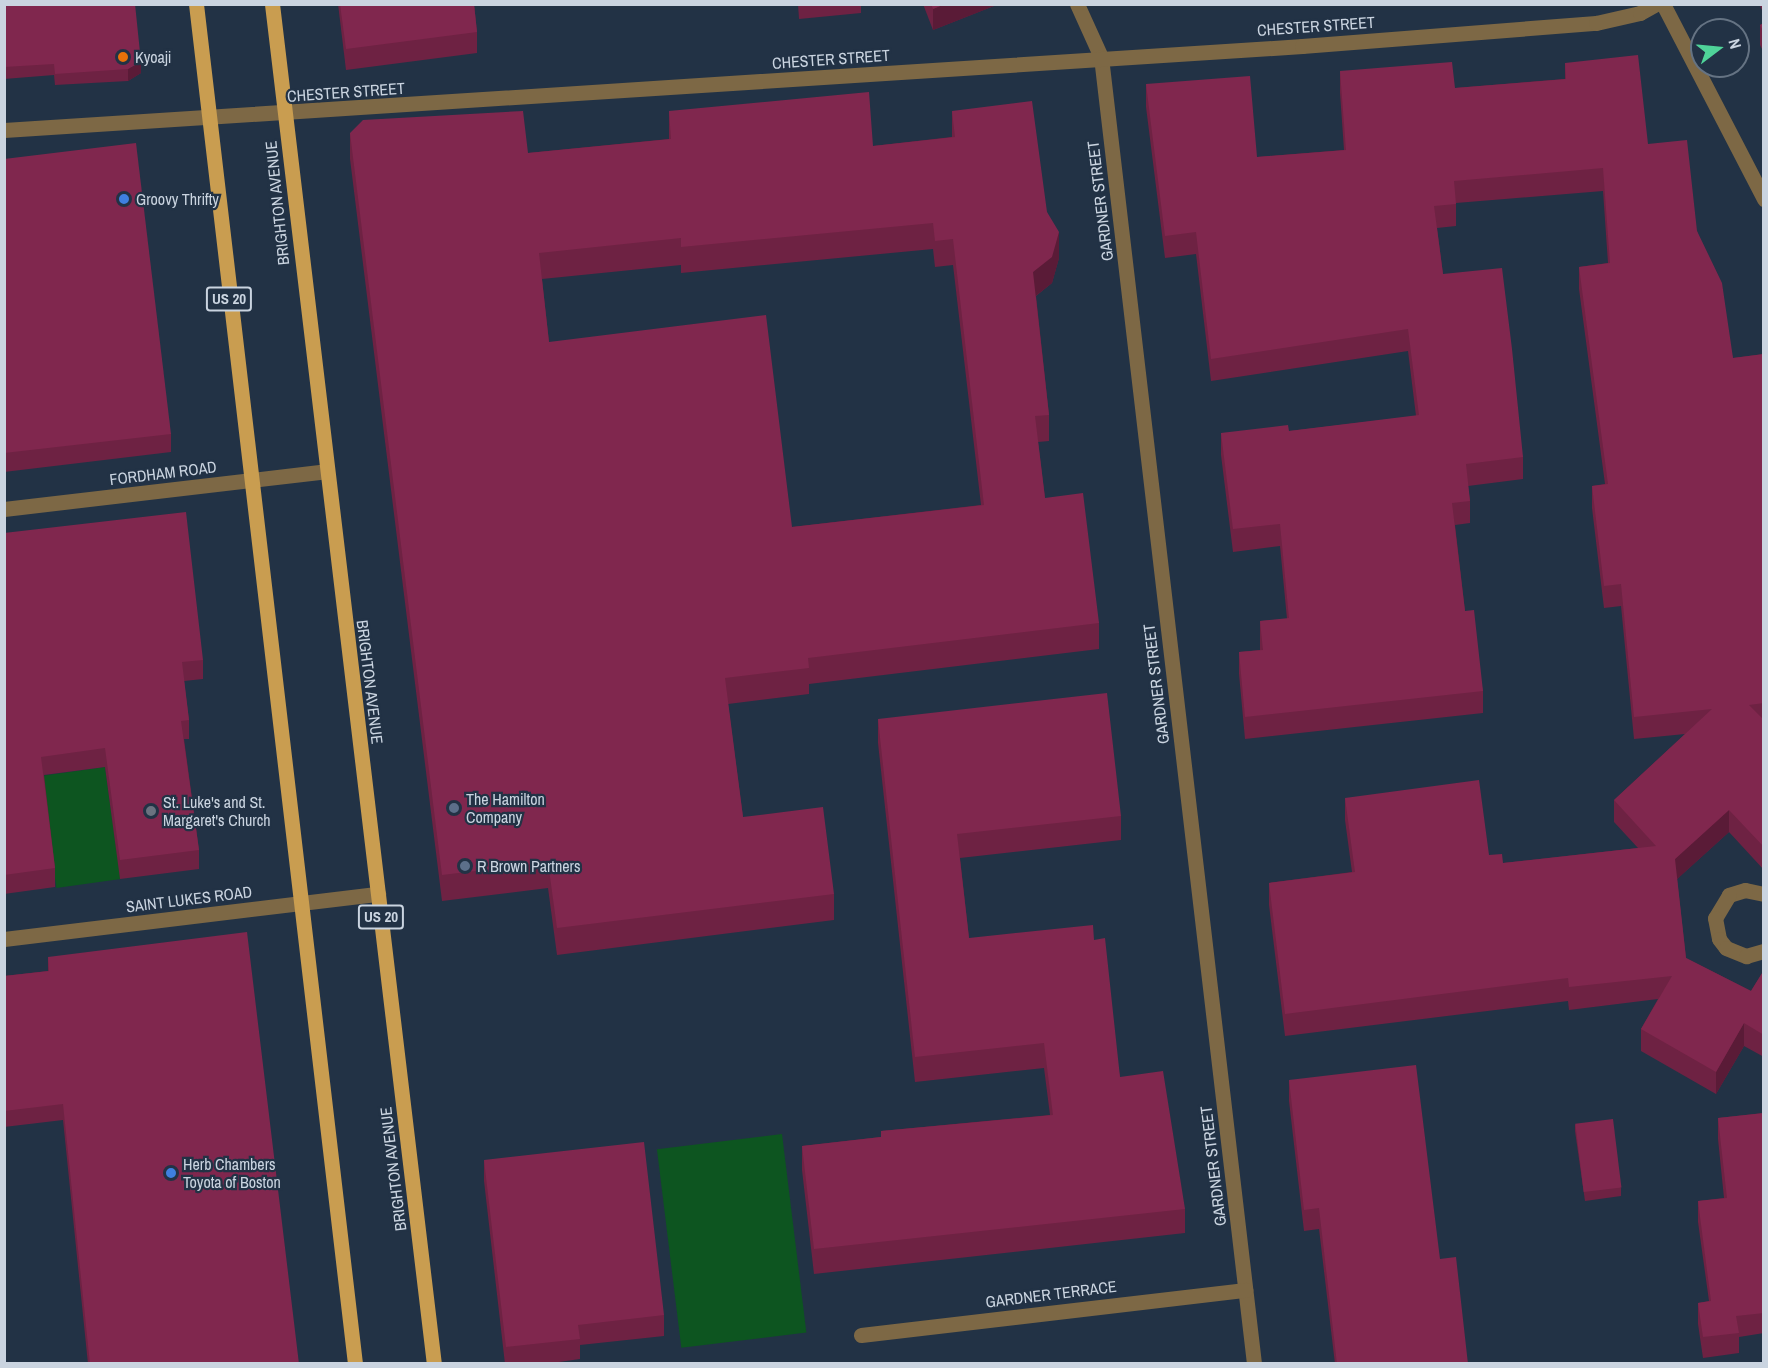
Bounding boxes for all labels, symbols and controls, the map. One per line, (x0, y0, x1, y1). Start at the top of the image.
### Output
street label: CHESTER STREET (1256, 12, 1376, 40)
north arrow (1690, 18, 1750, 78)
text: N (1723, 36, 1747, 51)
street label: CHESTER STREET (771, 45, 891, 73)
place label: Kyoaji (135, 47, 171, 67)
marker: Kyoaji (116, 50, 130, 64)
street label: CHESTER STREET (286, 78, 406, 106)
street label: BRIGHTON AVENUE (261, 140, 293, 266)
street label: GARDNER STREET (1083, 140, 1117, 262)
place label: Groovy Thrifty (136, 189, 219, 209)
marker: Groovy Thrifty (117, 192, 131, 206)
road number: US 20 (205, 287, 253, 311)
street label: FORDHAM ROAD (108, 457, 218, 489)
street label: BRIGHTON AVENUE (353, 618, 387, 746)
street label: GARDNER STREET (1139, 623, 1173, 745)
place label: The Hamilton Company (466, 789, 545, 827)
place label: St. Luke's and St. Margaret's Church (163, 792, 271, 830)
marker: The Hamilton Company (447, 801, 461, 815)
marker: St. Luke's and St. Margaret's Church (144, 804, 158, 818)
place label: R Brown Partners (477, 856, 581, 876)
marker: R Brown Partners (458, 859, 472, 873)
street label: SAINT LUKES ROAD (125, 882, 253, 916)
road number: US 20 (357, 905, 405, 929)
street label: BRIGHTON AVENUE (376, 1105, 410, 1233)
street label: GARDNER STREET (1196, 1105, 1230, 1227)
place label: Herb Chambers Toyota of Boston (183, 1154, 281, 1192)
marker: Herb Chambers Toyota of Boston (164, 1166, 178, 1180)
street label: GARDNER TERRACE (984, 1276, 1118, 1312)

